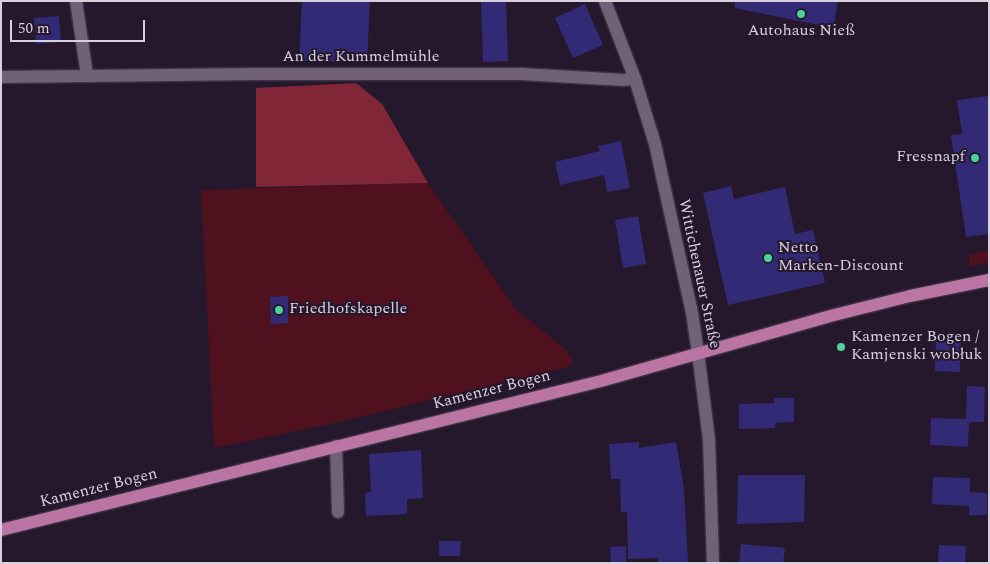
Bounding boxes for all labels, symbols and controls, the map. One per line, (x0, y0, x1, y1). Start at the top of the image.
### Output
marker: Autohaus Nieß (795, 8, 807, 20)
scale bar (12, 10, 148, 42)
text: 50 m (18, 17, 50, 40)
place label: Autohaus Nieß (747, 22, 855, 42)
street label: An der Kummelmühle (283, 48, 439, 68)
place label: Fressnapf (896, 148, 965, 168)
marker: Fressnapf (969, 152, 981, 164)
street label: Wittichenauer Straße (673, 198, 723, 350)
place label: Netto Marken-Discount (778, 239, 904, 277)
marker: Netto Marken-Discount (762, 252, 774, 264)
place label: Friedhofskapelle (289, 300, 407, 320)
marker: Friedhofskapelle (273, 304, 285, 316)
place label: Kamenzer Bogen / Kamjenski wobłuk (851, 328, 982, 366)
marker: Kamenzer Bogen / Kamjenski wobłuk (835, 341, 847, 353)
street label: Kamenzer Bogen (431, 367, 553, 415)
street label: Kamenzer Bogen (38, 465, 160, 513)

